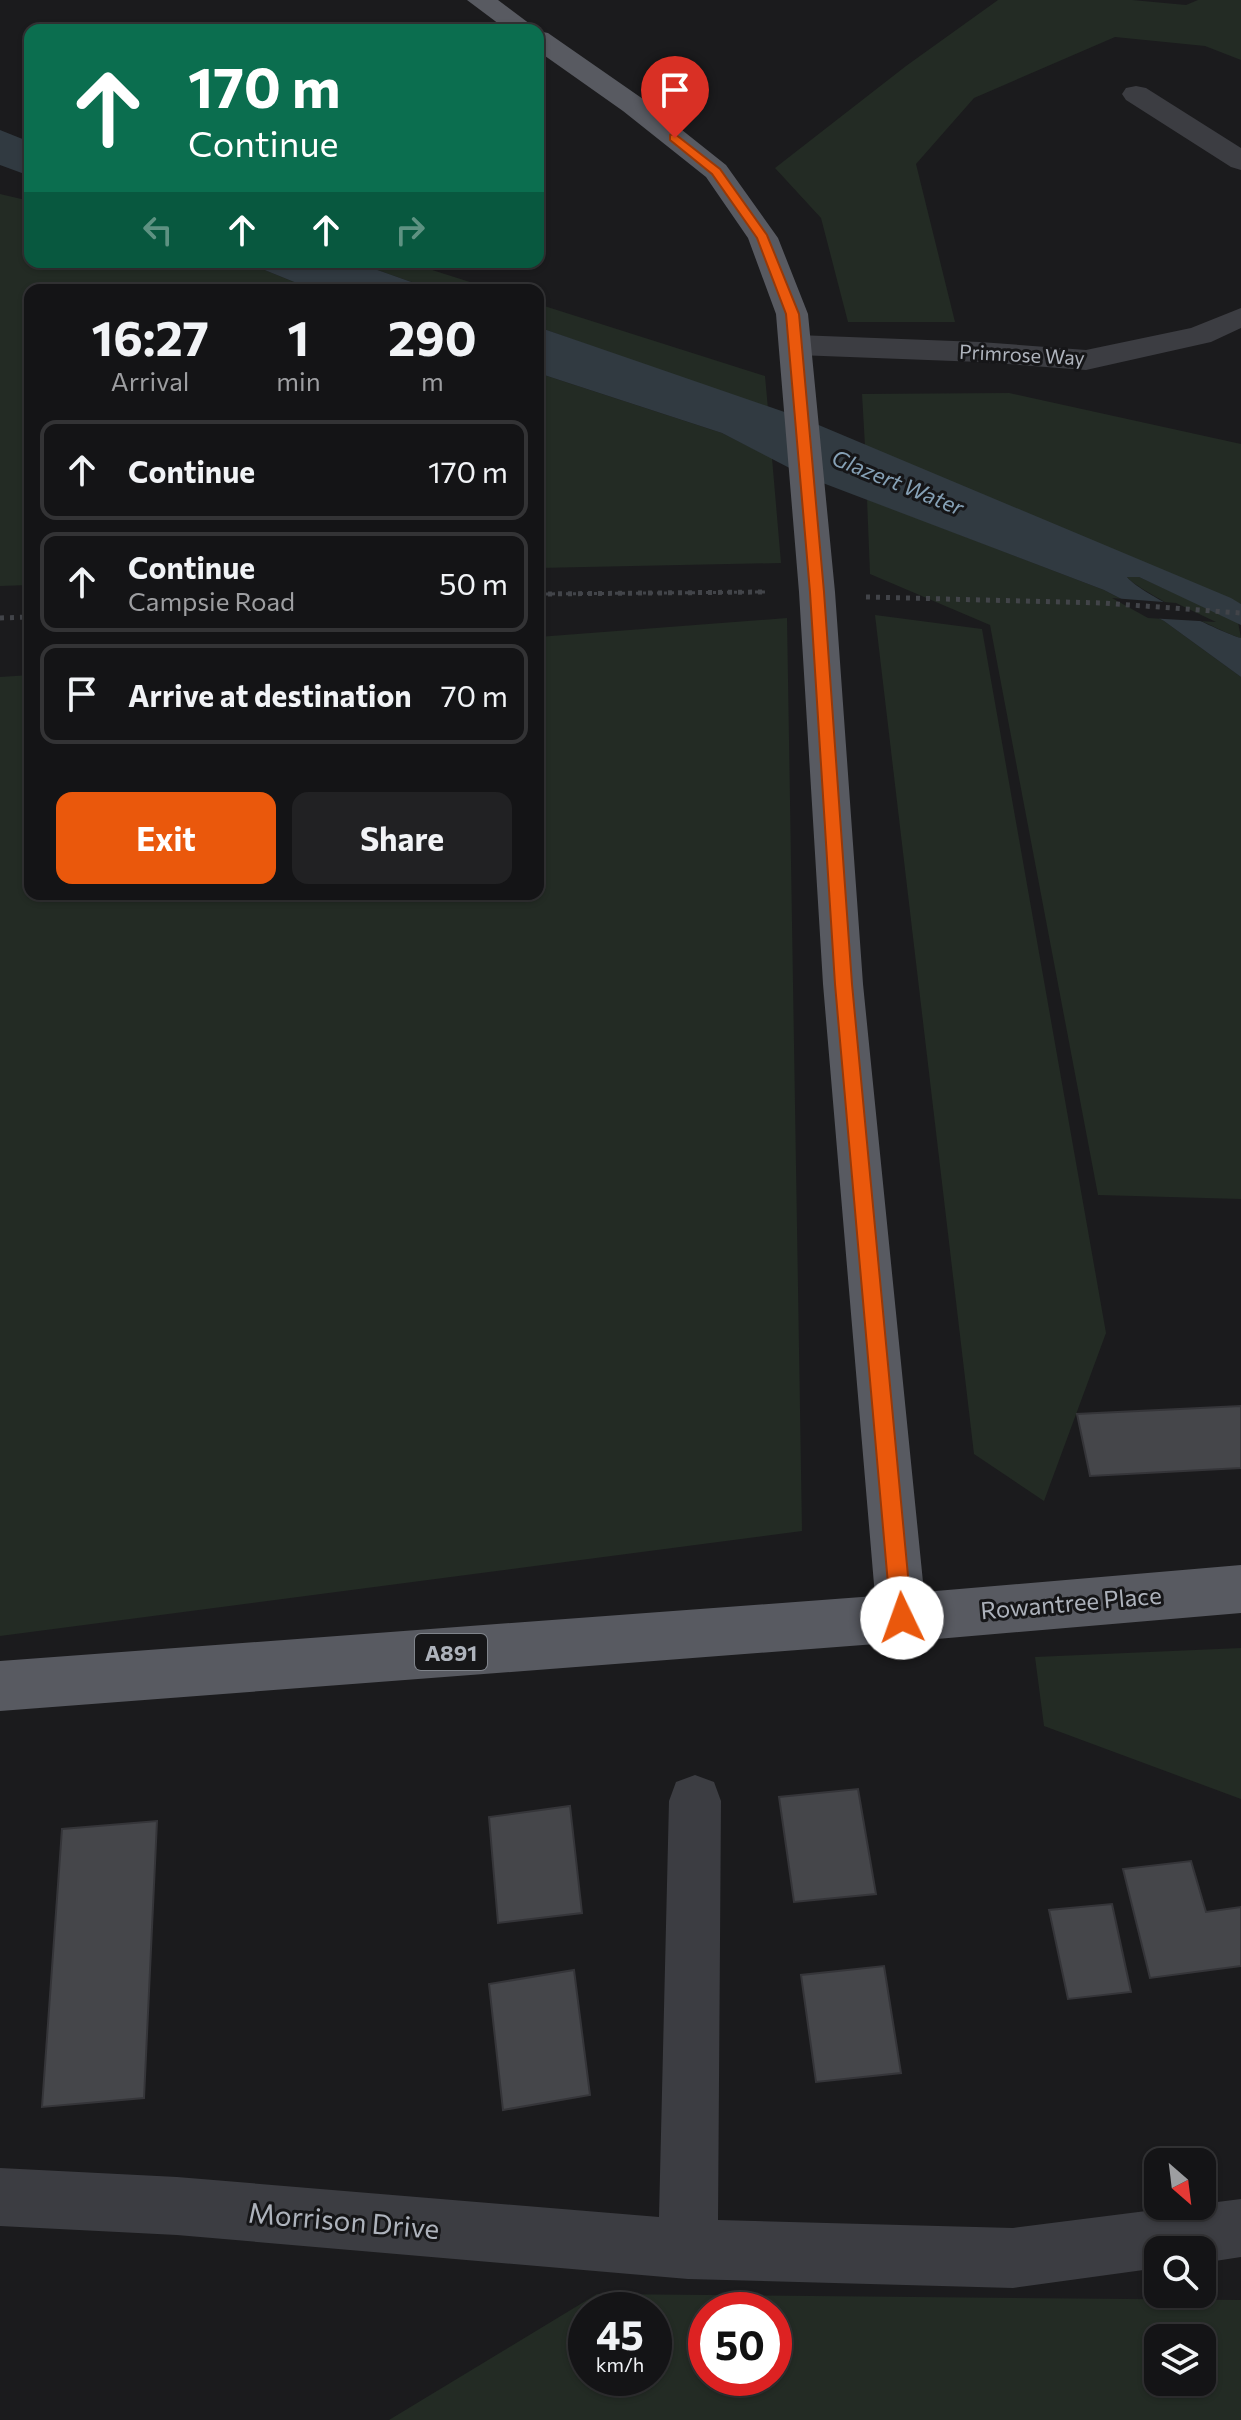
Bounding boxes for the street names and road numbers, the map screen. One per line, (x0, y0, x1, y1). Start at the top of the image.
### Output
street label: Primrose Way (958, 339, 1086, 369)
street label: Rowantree Place (979, 1580, 1163, 1624)
road number: A891 (415, 1634, 487, 1670)
street label: Morrison Drive (247, 2195, 441, 2245)

